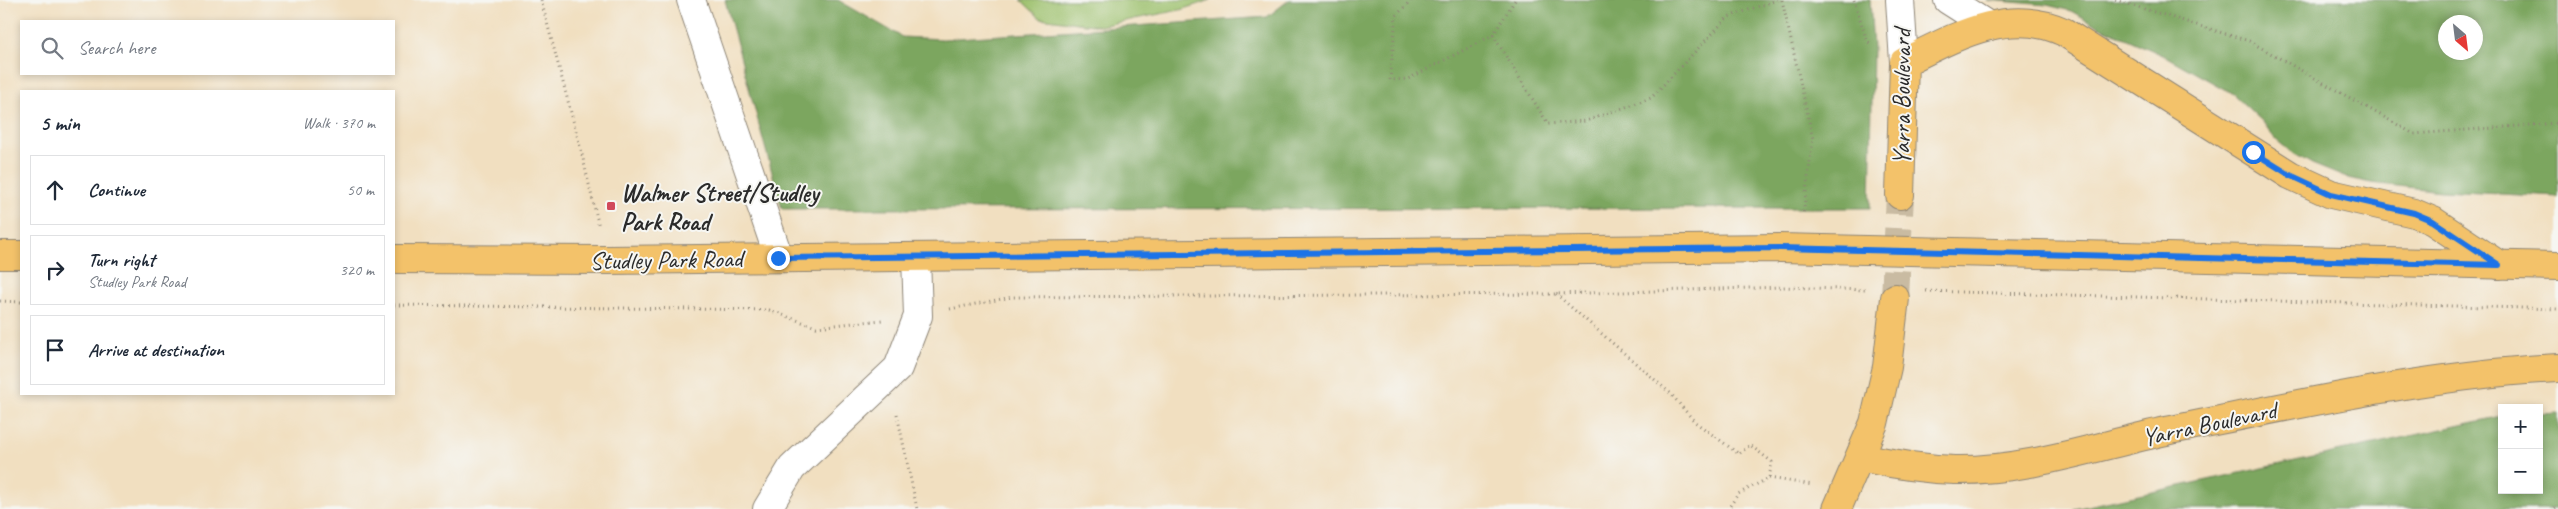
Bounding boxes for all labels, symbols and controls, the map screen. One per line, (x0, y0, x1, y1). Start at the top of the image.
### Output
north arrow (2438, 15, 2483, 60)
search box (20, 20, 395, 75)
street label: Yarra Boulevard (1886, 26, 1918, 165)
icon: search (38, 34, 66, 62)
text: Search here (78, 36, 155, 60)
text: 5 min (40, 110, 80, 136)
text: Walk · 370 m (303, 113, 375, 133)
route start (2242, 141, 2265, 164)
icon: ahead (41, 176, 69, 204)
place label: Walmer Street/Studley Park Road (621, 177, 821, 238)
text: Continue (88, 178, 145, 202)
text: 50 m (347, 180, 374, 200)
marker: Walmer Street/Studley Park Road (605, 200, 617, 212)
street label: Studley Park Road (589, 243, 747, 277)
route end (767, 247, 790, 270)
text: Turn right (88, 248, 155, 272)
icon: right (41, 256, 69, 284)
text: 320 m (340, 260, 374, 280)
text: Studley Park Road (88, 272, 186, 292)
icon: arrive (41, 336, 69, 364)
text: Arrive at destination (88, 338, 224, 362)
street label: Yarra Boulevard (2139, 393, 2282, 454)
map controls (2498, 404, 2543, 494)
button: + (2498, 404, 2543, 449)
button: − (2498, 449, 2543, 494)

